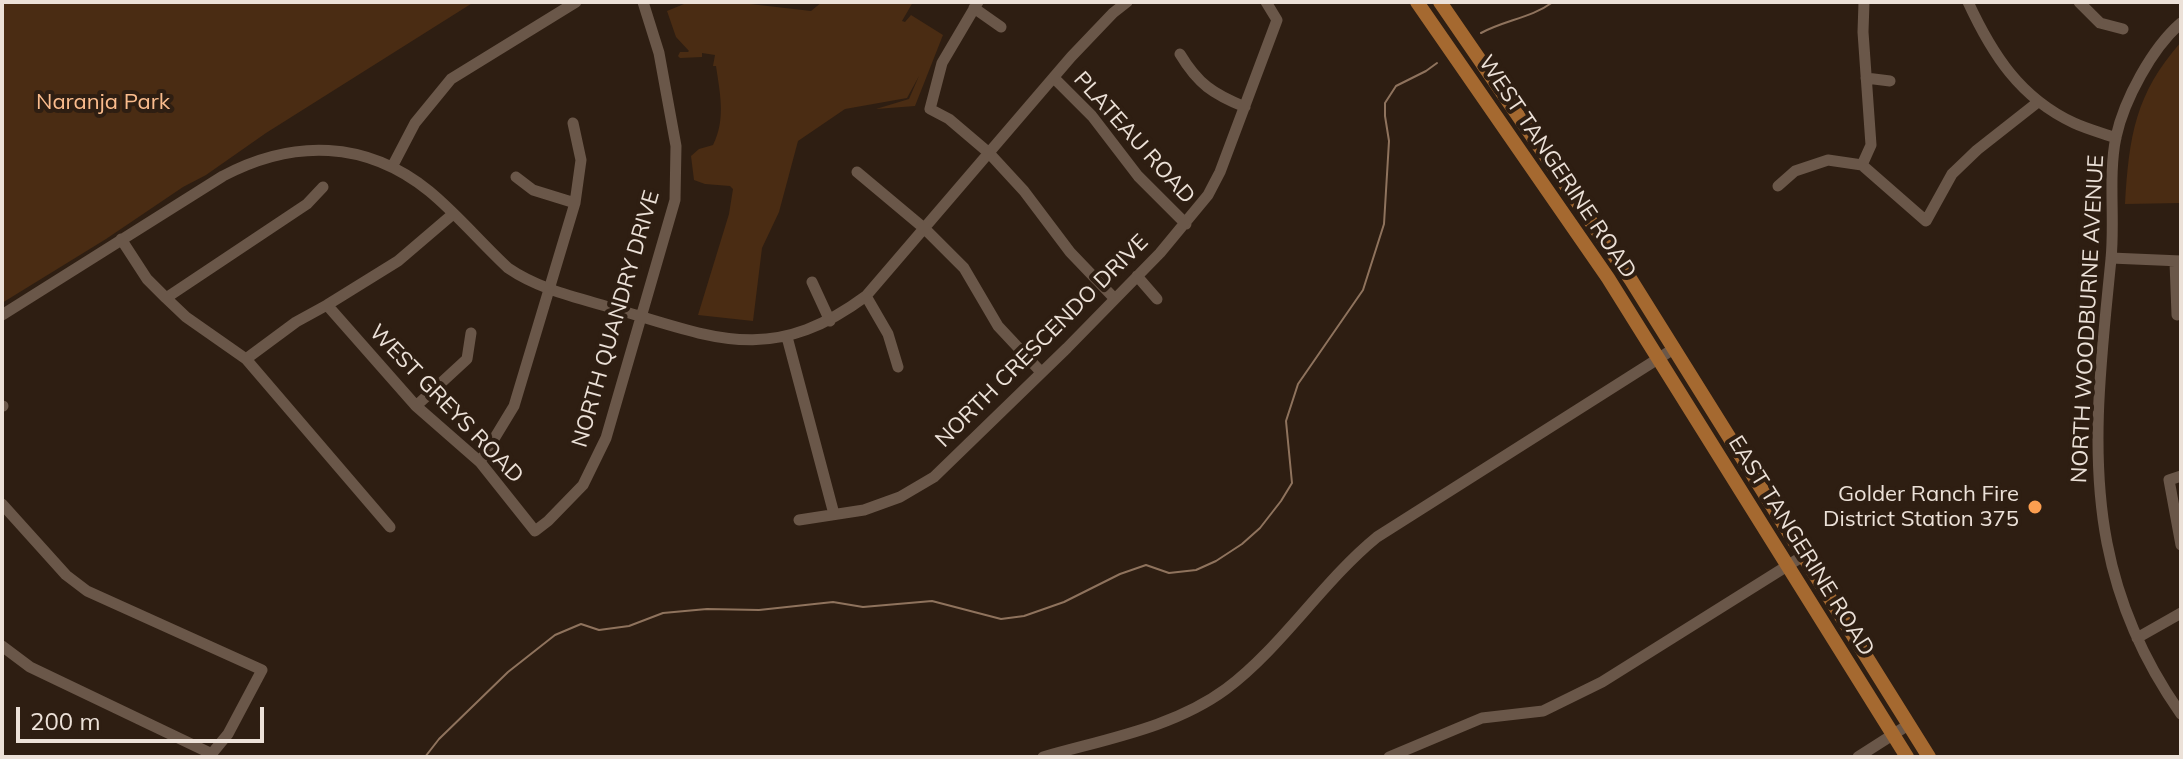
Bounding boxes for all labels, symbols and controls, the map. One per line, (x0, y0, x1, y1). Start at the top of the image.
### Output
street label: WEST TANGERINE ROAD (1472, 50, 1642, 284)
street label: PLATEAU ROAD (1068, 67, 1200, 209)
park label: Naranja Park (36, 89, 170, 115)
street label: NORTH WOODBURNE AVENUE (2066, 154, 2110, 484)
street label: NORTH QUANDRY DRIVE (567, 188, 665, 450)
street label: NORTH CRESCENDO DRIVE (930, 229, 1154, 453)
street label: WEST GREYS ROAD (363, 319, 529, 489)
street label: EAST TANGERINE ROAD (1722, 431, 1880, 661)
place label: Golder Ranch Fire District Station 375 (1823, 481, 2019, 532)
marker: Golder Ranch Fire District Station 375 (2026, 498, 2044, 516)
scale bar (20, 691, 268, 741)
text: 200 m (30, 706, 101, 736)

